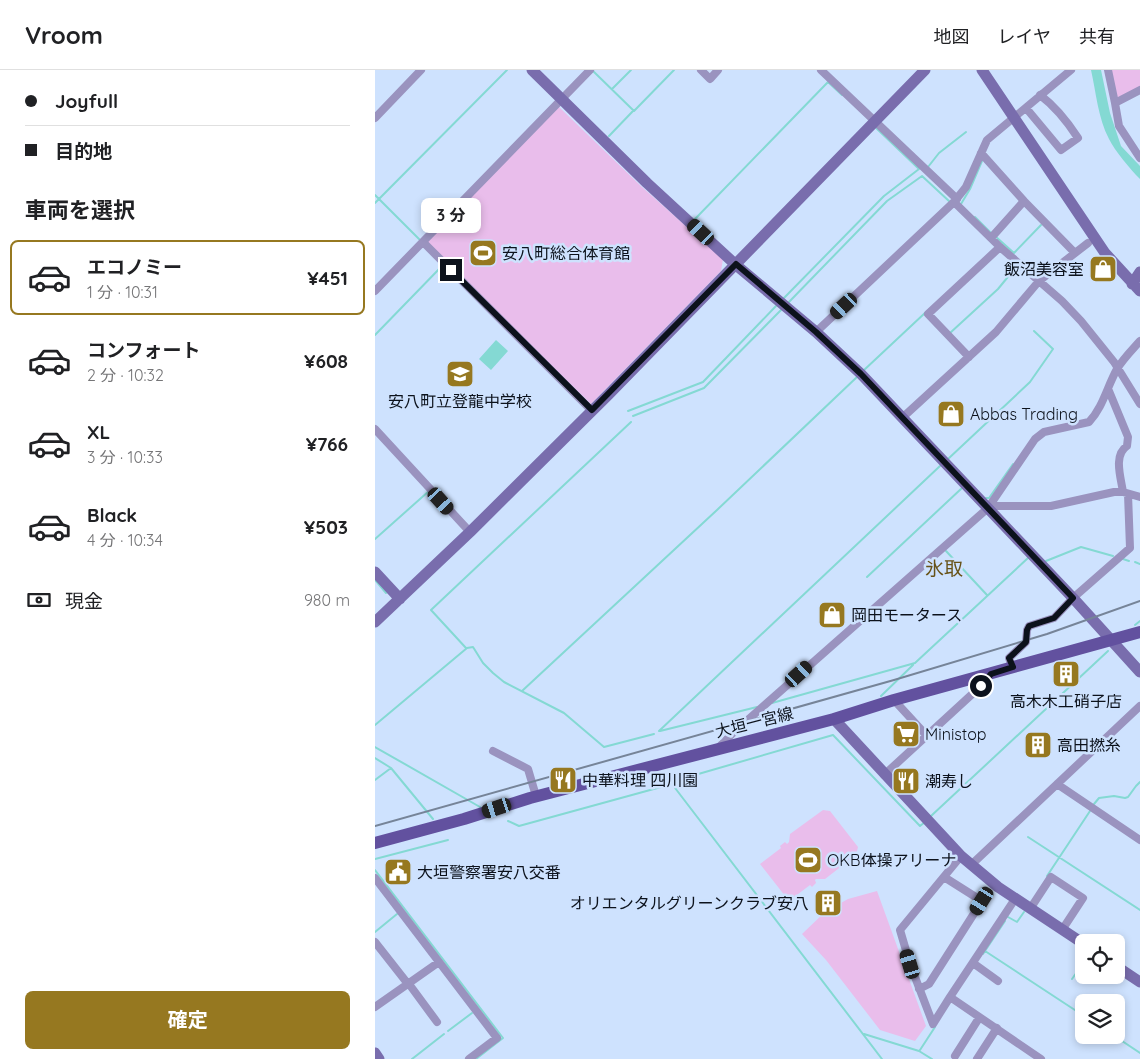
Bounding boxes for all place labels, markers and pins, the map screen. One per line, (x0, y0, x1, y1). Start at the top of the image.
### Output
sports icon: 安八町総合体育館 (468, 238, 498, 268)
place label: 安八町総合体育館 (502, 243, 630, 263)
shop icon: 飯沼美容室 (1088, 254, 1118, 284)
place label: 飯沼美容室 (1004, 259, 1084, 279)
school or university icon: 安八町立登龍中学校 (445, 359, 475, 389)
place label: 安八町立登龍中学校 (388, 391, 532, 411)
shop icon: Abbas Trading (936, 399, 966, 429)
place label: Abbas Trading (970, 404, 1078, 424)
shop icon: 岡田モータース (817, 600, 847, 630)
place label: 岡田モータース (851, 605, 962, 625)
building icon: 高木木工硝子店 (1051, 659, 1081, 689)
place label: 高木木工硝子店 (1010, 691, 1122, 711)
supermarket icon: Ministop (891, 719, 921, 749)
place label: Ministop (925, 724, 987, 744)
building icon: 高田撚糸 (1023, 730, 1053, 760)
place label: 高田撚糸 (1057, 735, 1121, 755)
restaurant icon: 中華料理 四川園 (548, 765, 578, 795)
restaurant icon: 潮寿し (891, 766, 921, 796)
place label: 中華料理 四川園 (582, 770, 698, 790)
place label: 潮寿し (925, 771, 973, 791)
sports icon: OKB体操アリーナ (793, 845, 823, 875)
place label: OKB体操アリーナ (827, 850, 956, 870)
public building icon: 大垣警察署安八交番 (383, 857, 413, 887)
place label: 大垣警察署安八交番 (417, 862, 561, 882)
building icon: オリエンタルグリーンクラブ安八 (813, 888, 843, 918)
place label: オリエンタルグリーンクラブ安八 (570, 893, 809, 913)

